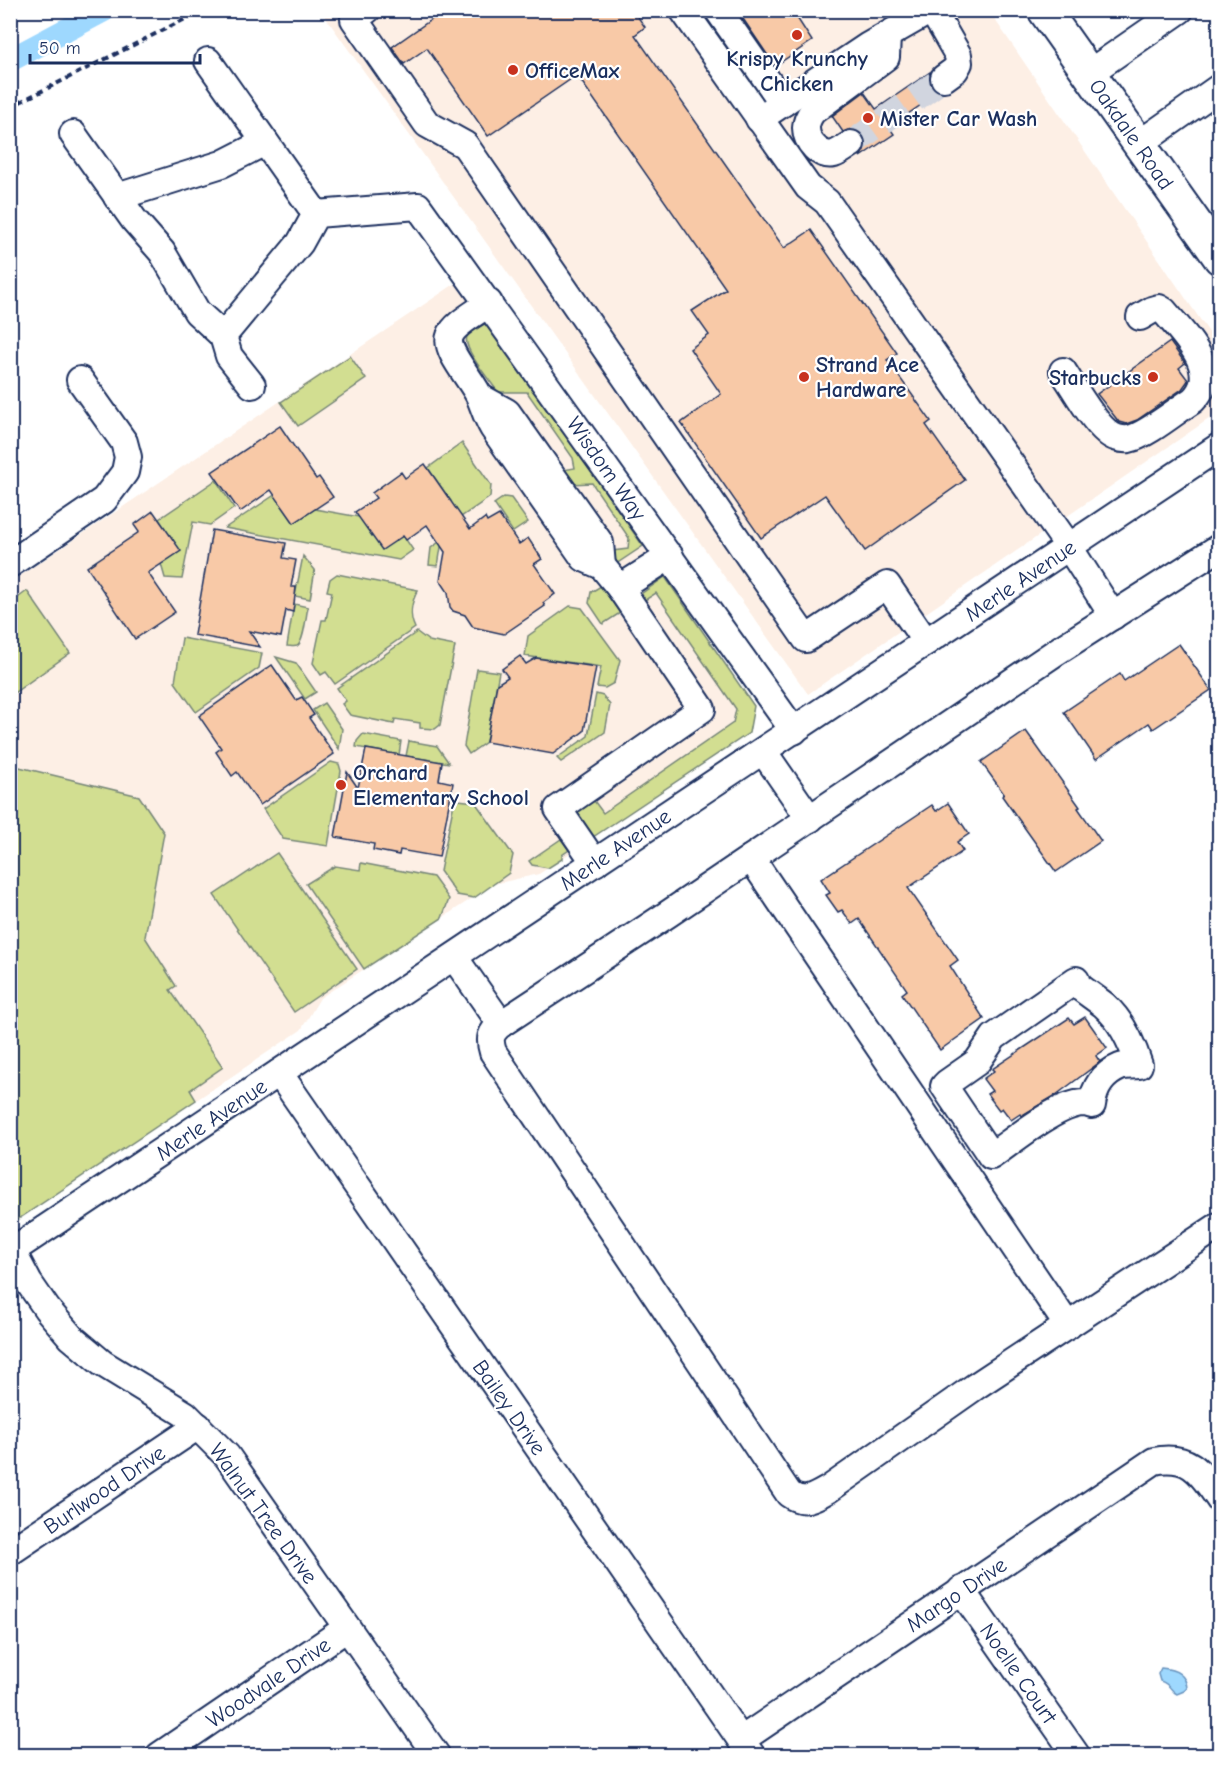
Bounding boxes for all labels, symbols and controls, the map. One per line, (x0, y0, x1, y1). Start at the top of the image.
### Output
scale bar (30, 27, 200, 65)
marker: Krispy Krunchy Chicken (790, 28, 804, 42)
text: 50 m (39, 38, 81, 59)
place label: Krispy Krunchy Chicken (726, 46, 869, 97)
place label: OfficeMax (525, 58, 620, 84)
marker: OfficeMax (506, 63, 520, 77)
street label: Oakdale Road (1083, 74, 1179, 195)
place label: Mister Car Wash (880, 106, 1037, 132)
marker: Mister Car Wash (861, 111, 875, 125)
place label: Strand Ace Hardware (816, 352, 919, 403)
place label: Starbucks (1049, 365, 1141, 391)
marker: Strand Ace Hardware (797, 370, 811, 384)
marker: Starbucks (1146, 370, 1160, 384)
street label: Wisdom Way (561, 412, 652, 526)
street label: Merle Avenue (960, 534, 1081, 627)
place label: Orchard Elementary School (353, 760, 529, 811)
marker: Orchard Elementary School (334, 778, 348, 792)
street label: Merle Avenue (555, 803, 676, 896)
street label: Merle Avenue (151, 1073, 272, 1166)
street label: Bailey Drive (467, 1355, 551, 1460)
street label: Walnut Tree Drive (203, 1438, 323, 1589)
street label: Burlwood Drive (39, 1440, 170, 1540)
street label: Margo Drive (901, 1552, 1012, 1638)
street label: Noelle Court (974, 1618, 1063, 1729)
street label: Woodvale Drive (202, 1632, 335, 1734)

